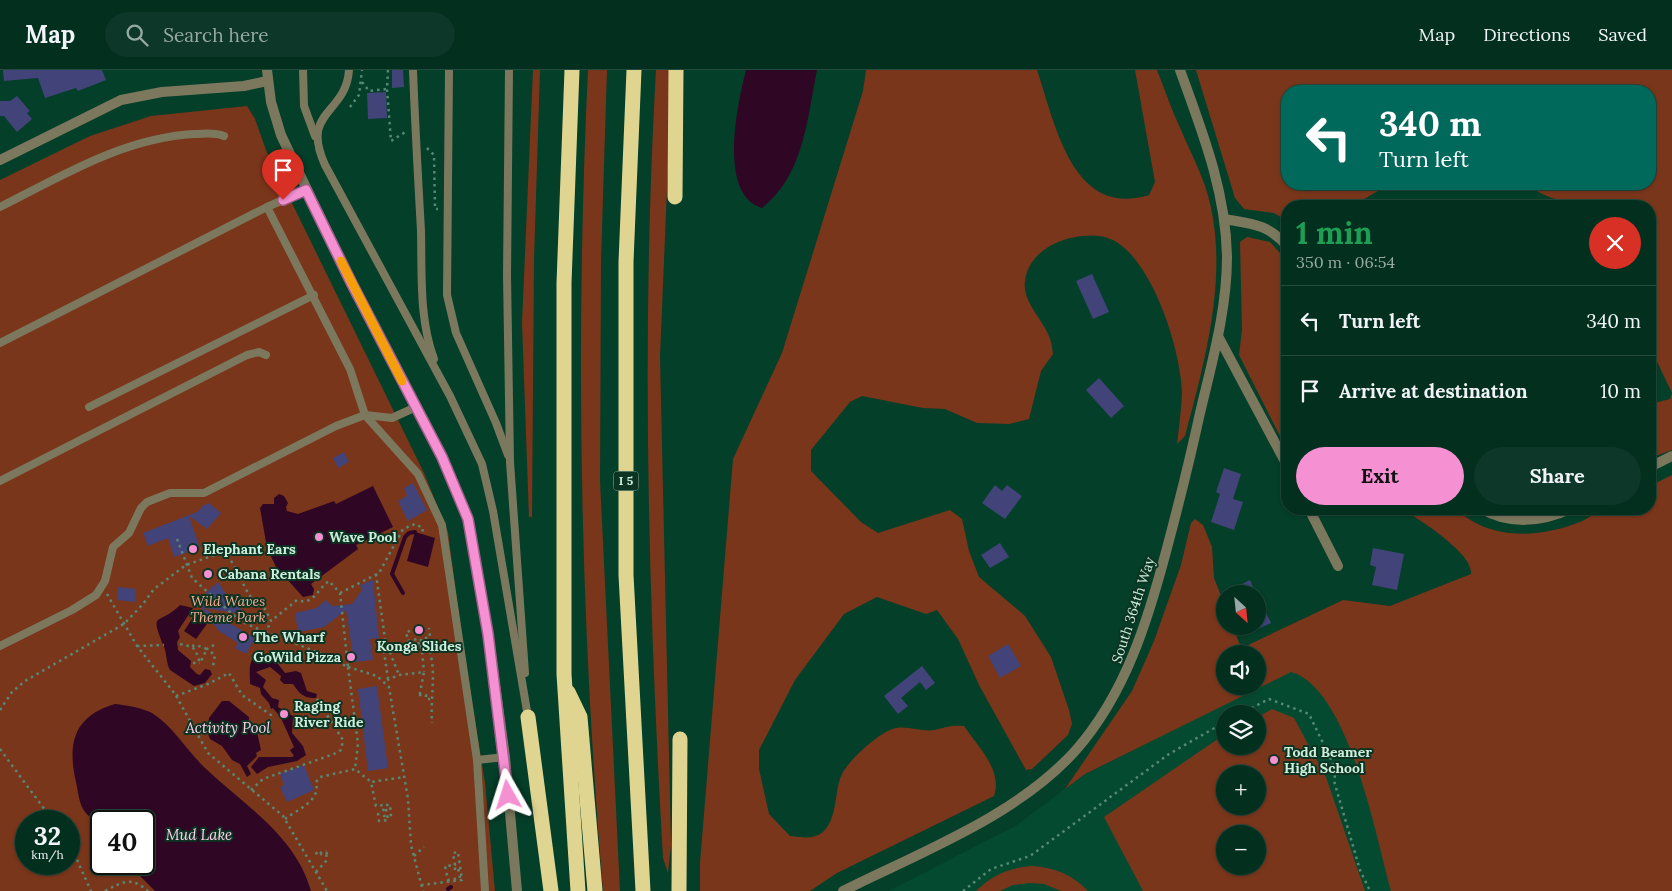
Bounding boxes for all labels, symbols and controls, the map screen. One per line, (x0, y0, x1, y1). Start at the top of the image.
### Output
search box (105, 12, 455, 57)
text: Map (25, 19, 75, 50)
icon: search (123, 21, 151, 49)
text: Search here (163, 23, 269, 47)
text: Map (1419, 23, 1455, 46)
text: Directions (1483, 23, 1570, 46)
text: Saved (1598, 23, 1647, 46)
text: 340 m (1379, 101, 1481, 146)
icon: left (1296, 105, 1361, 170)
text: Turn left (1379, 145, 1469, 173)
pin (262, 149, 304, 200)
icon: arrive (269, 156, 297, 184)
text: 1 min (1296, 214, 1373, 252)
button: close (1589, 217, 1641, 269)
text: 350 m · 06:54 (1296, 252, 1395, 272)
icon: left (1296, 307, 1324, 335)
text: Turn left (1339, 309, 1420, 333)
text: 340 m (1586, 309, 1641, 333)
icon: arrive (1296, 377, 1324, 405)
text: Arrive at destination (1339, 379, 1528, 403)
text: 10 m (1600, 379, 1641, 403)
button: Exit (1296, 447, 1464, 505)
button: Share (1474, 447, 1641, 505)
road number: I 5 (614, 472, 638, 491)
place label: Wave Pool (329, 528, 397, 546)
marker: Wave Pool (313, 531, 325, 543)
place label: Elephant Ears (203, 540, 296, 558)
marker: Elephant Ears (187, 543, 199, 555)
street label: South 364th Way (1107, 554, 1159, 665)
place label: Cabana Rentals (218, 565, 321, 583)
marker: Cabana Rentals (202, 568, 214, 580)
north arrow (1216, 585, 1266, 635)
map controls (1216, 585, 1266, 875)
park label: Wild Waves Theme Park (190, 592, 266, 626)
marker: Konga Slides (413, 624, 425, 636)
place label: The Wharf (253, 628, 325, 646)
marker: The Wharf (237, 631, 249, 643)
place label: Konga Slides (376, 637, 462, 655)
button: sound (1216, 645, 1266, 695)
place label: GoWild Pizza (253, 648, 342, 666)
marker: GoWild Pizza (345, 651, 357, 663)
place label: Raging River Ride (294, 697, 364, 731)
button: layers (1216, 705, 1266, 755)
marker: Raging River Ride (278, 708, 290, 720)
water label: Activity Pool (184, 718, 271, 737)
place label: Todd Beamer High School (1284, 743, 1372, 777)
marker: Todd Beamer High School (1268, 754, 1280, 766)
button: + (1216, 765, 1266, 815)
position arrow (481, 768, 533, 820)
speed limit sign: 40 (90, 810, 155, 875)
text: 32 (34, 820, 61, 852)
water label: Mud Lake (166, 825, 232, 844)
button: − (1216, 825, 1266, 875)
text: km/h (31, 847, 64, 862)

